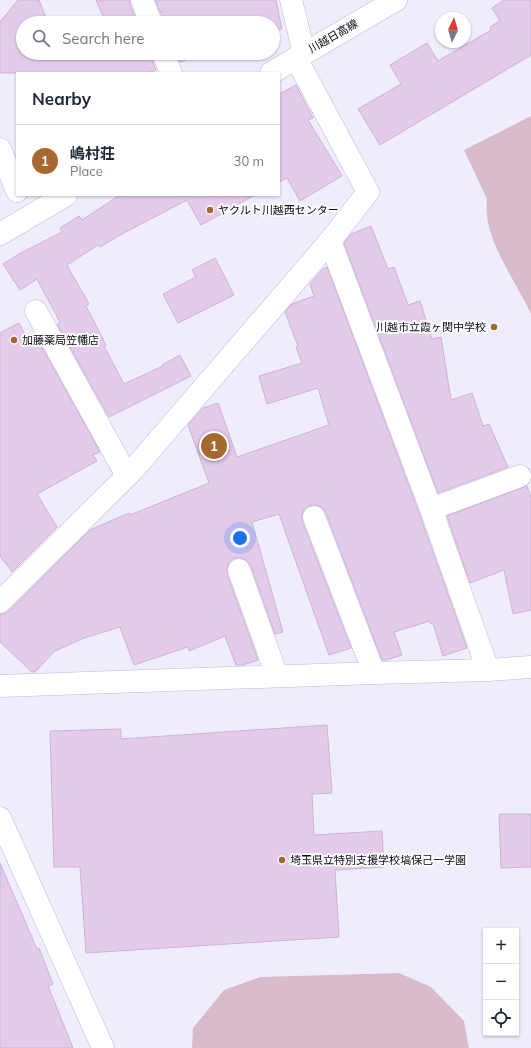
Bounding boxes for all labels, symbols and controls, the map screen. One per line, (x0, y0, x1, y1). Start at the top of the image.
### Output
north arrow (435, 12, 471, 48)
search box (16, 16, 280, 60)
street label: 川越日高線 (306, 16, 360, 56)
icon: search (30, 27, 52, 49)
text: Search here (62, 29, 144, 48)
text: Nearby (32, 88, 91, 109)
text: 嶋村荘 (70, 144, 115, 163)
text: 1 (41, 153, 49, 169)
text: 30 m (234, 153, 264, 169)
text: Place (70, 163, 103, 179)
place label: ヤクルト川越西センター (218, 203, 339, 217)
marker: ヤクルト川越西センター (205, 205, 215, 215)
place label: 川越市立霞ヶ関中学校 (376, 320, 486, 334)
marker: 川越市立霞ヶ関中学校 (489, 322, 499, 332)
place label: 加藤薬局笠幡店 (22, 333, 99, 347)
marker: 加藤薬局笠幡店 (9, 335, 19, 345)
pin: 1 (201, 431, 227, 461)
your location (230, 528, 250, 548)
place label: 埼玉県立特別支援学校塙保己一学園 (290, 853, 466, 867)
marker: 埼玉県立特別支援学校塙保己一学園 (277, 855, 287, 865)
map controls (483, 928, 519, 1036)
button: + (483, 928, 519, 964)
button: − (483, 964, 519, 1000)
button: locate (483, 1000, 519, 1036)

